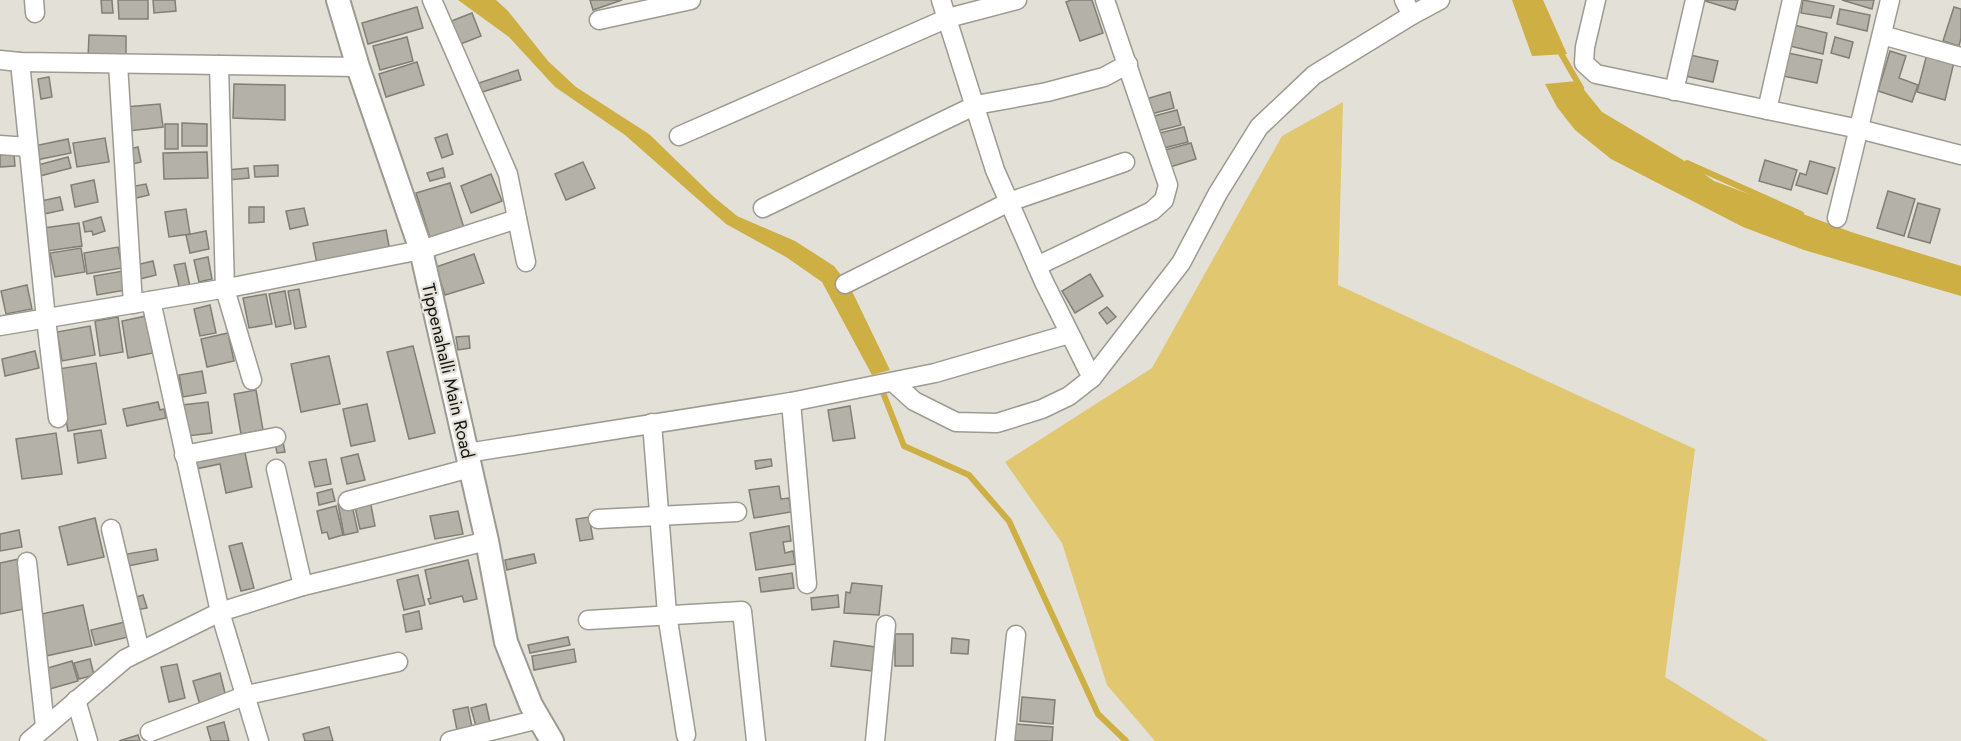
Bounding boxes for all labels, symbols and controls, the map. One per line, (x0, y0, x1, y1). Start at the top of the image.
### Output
street label: Tippenahalli Main Road (415, 281, 481, 461)

